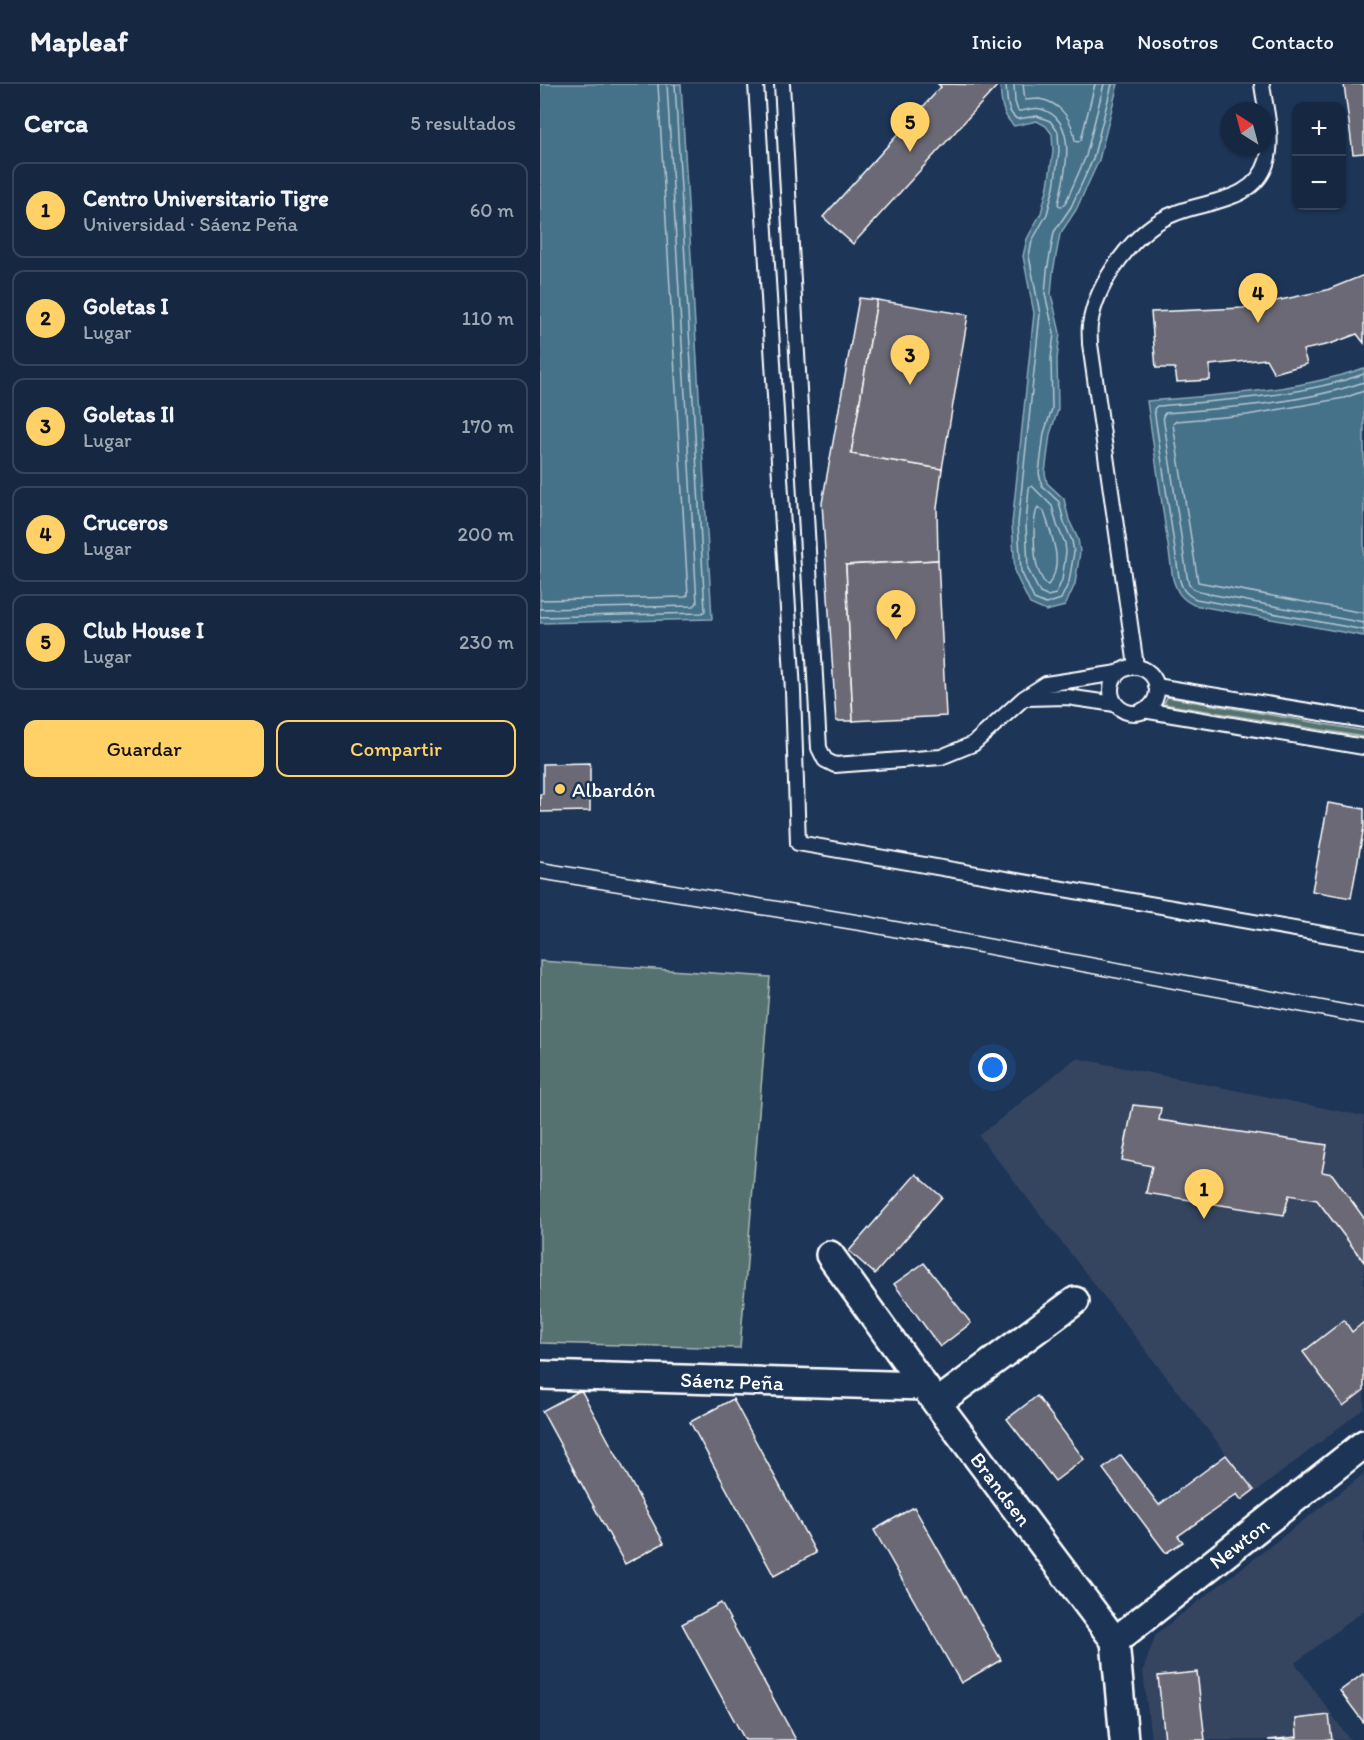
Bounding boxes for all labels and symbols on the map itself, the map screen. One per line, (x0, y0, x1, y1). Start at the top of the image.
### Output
north arrow (1220, 102, 1274, 156)
pin: 5 (890, 103, 929, 152)
pin: 4 (1238, 274, 1278, 323)
pin: 3 (890, 336, 929, 385)
pin: 2 (876, 590, 916, 640)
place label: Albardón (572, 777, 655, 802)
marker: Albardón (553, 782, 567, 796)
your location (978, 1053, 1007, 1082)
pin: 1 (1184, 1170, 1224, 1219)
street label: Sáenz Peña (680, 1367, 784, 1395)
street label: Brandsen (965, 1447, 1037, 1531)
street label: Newton (1204, 1512, 1274, 1574)

